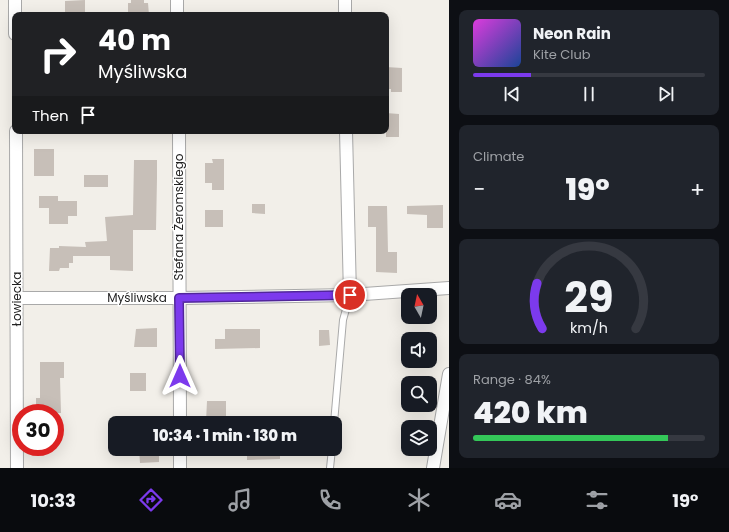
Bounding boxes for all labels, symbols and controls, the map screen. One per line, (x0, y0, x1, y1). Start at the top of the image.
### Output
text: 40 m (98, 21, 171, 60)
text: Neon Rain (533, 23, 611, 44)
icon: right (32, 28, 84, 80)
text: Kite Club (533, 45, 591, 64)
text: Myśliwska (98, 59, 187, 84)
icon: previous (501, 83, 523, 105)
icon: pause (578, 83, 600, 105)
icon: next (655, 83, 677, 105)
icon: arrive (77, 104, 99, 126)
text: Then (32, 105, 69, 126)
text: Climate (473, 147, 524, 166)
street label: Stefana Żeromskiego (170, 153, 187, 281)
text: 19° (565, 168, 610, 211)
text: − (473, 174, 485, 205)
text: + (690, 174, 705, 205)
text: 29 (564, 268, 614, 327)
street label: Łowiecka (8, 272, 25, 326)
pin (333, 278, 367, 312)
icon: arrive (339, 284, 361, 306)
north arrow (401, 288, 437, 324)
map controls (401, 288, 437, 456)
street label: Myśliwska (107, 289, 167, 306)
text: km/h (570, 318, 608, 338)
button: sound (401, 332, 437, 368)
position arrow (159, 355, 201, 397)
text: Range · 84% (473, 370, 551, 389)
button: search (401, 376, 437, 412)
text: 420 km (473, 391, 588, 434)
speed limit sign: 30 (12, 404, 64, 456)
button: layers (401, 420, 437, 456)
text: 10:34 · 1 min · 130 m (153, 425, 297, 446)
icon: directions (137, 486, 165, 514)
icon: music (226, 486, 254, 514)
icon: phone (316, 486, 344, 514)
icon: climate (405, 486, 433, 514)
icon: car (494, 486, 522, 514)
icon: filters (583, 486, 611, 514)
text: 10:33 (31, 488, 76, 513)
text: 19° (672, 488, 698, 513)

